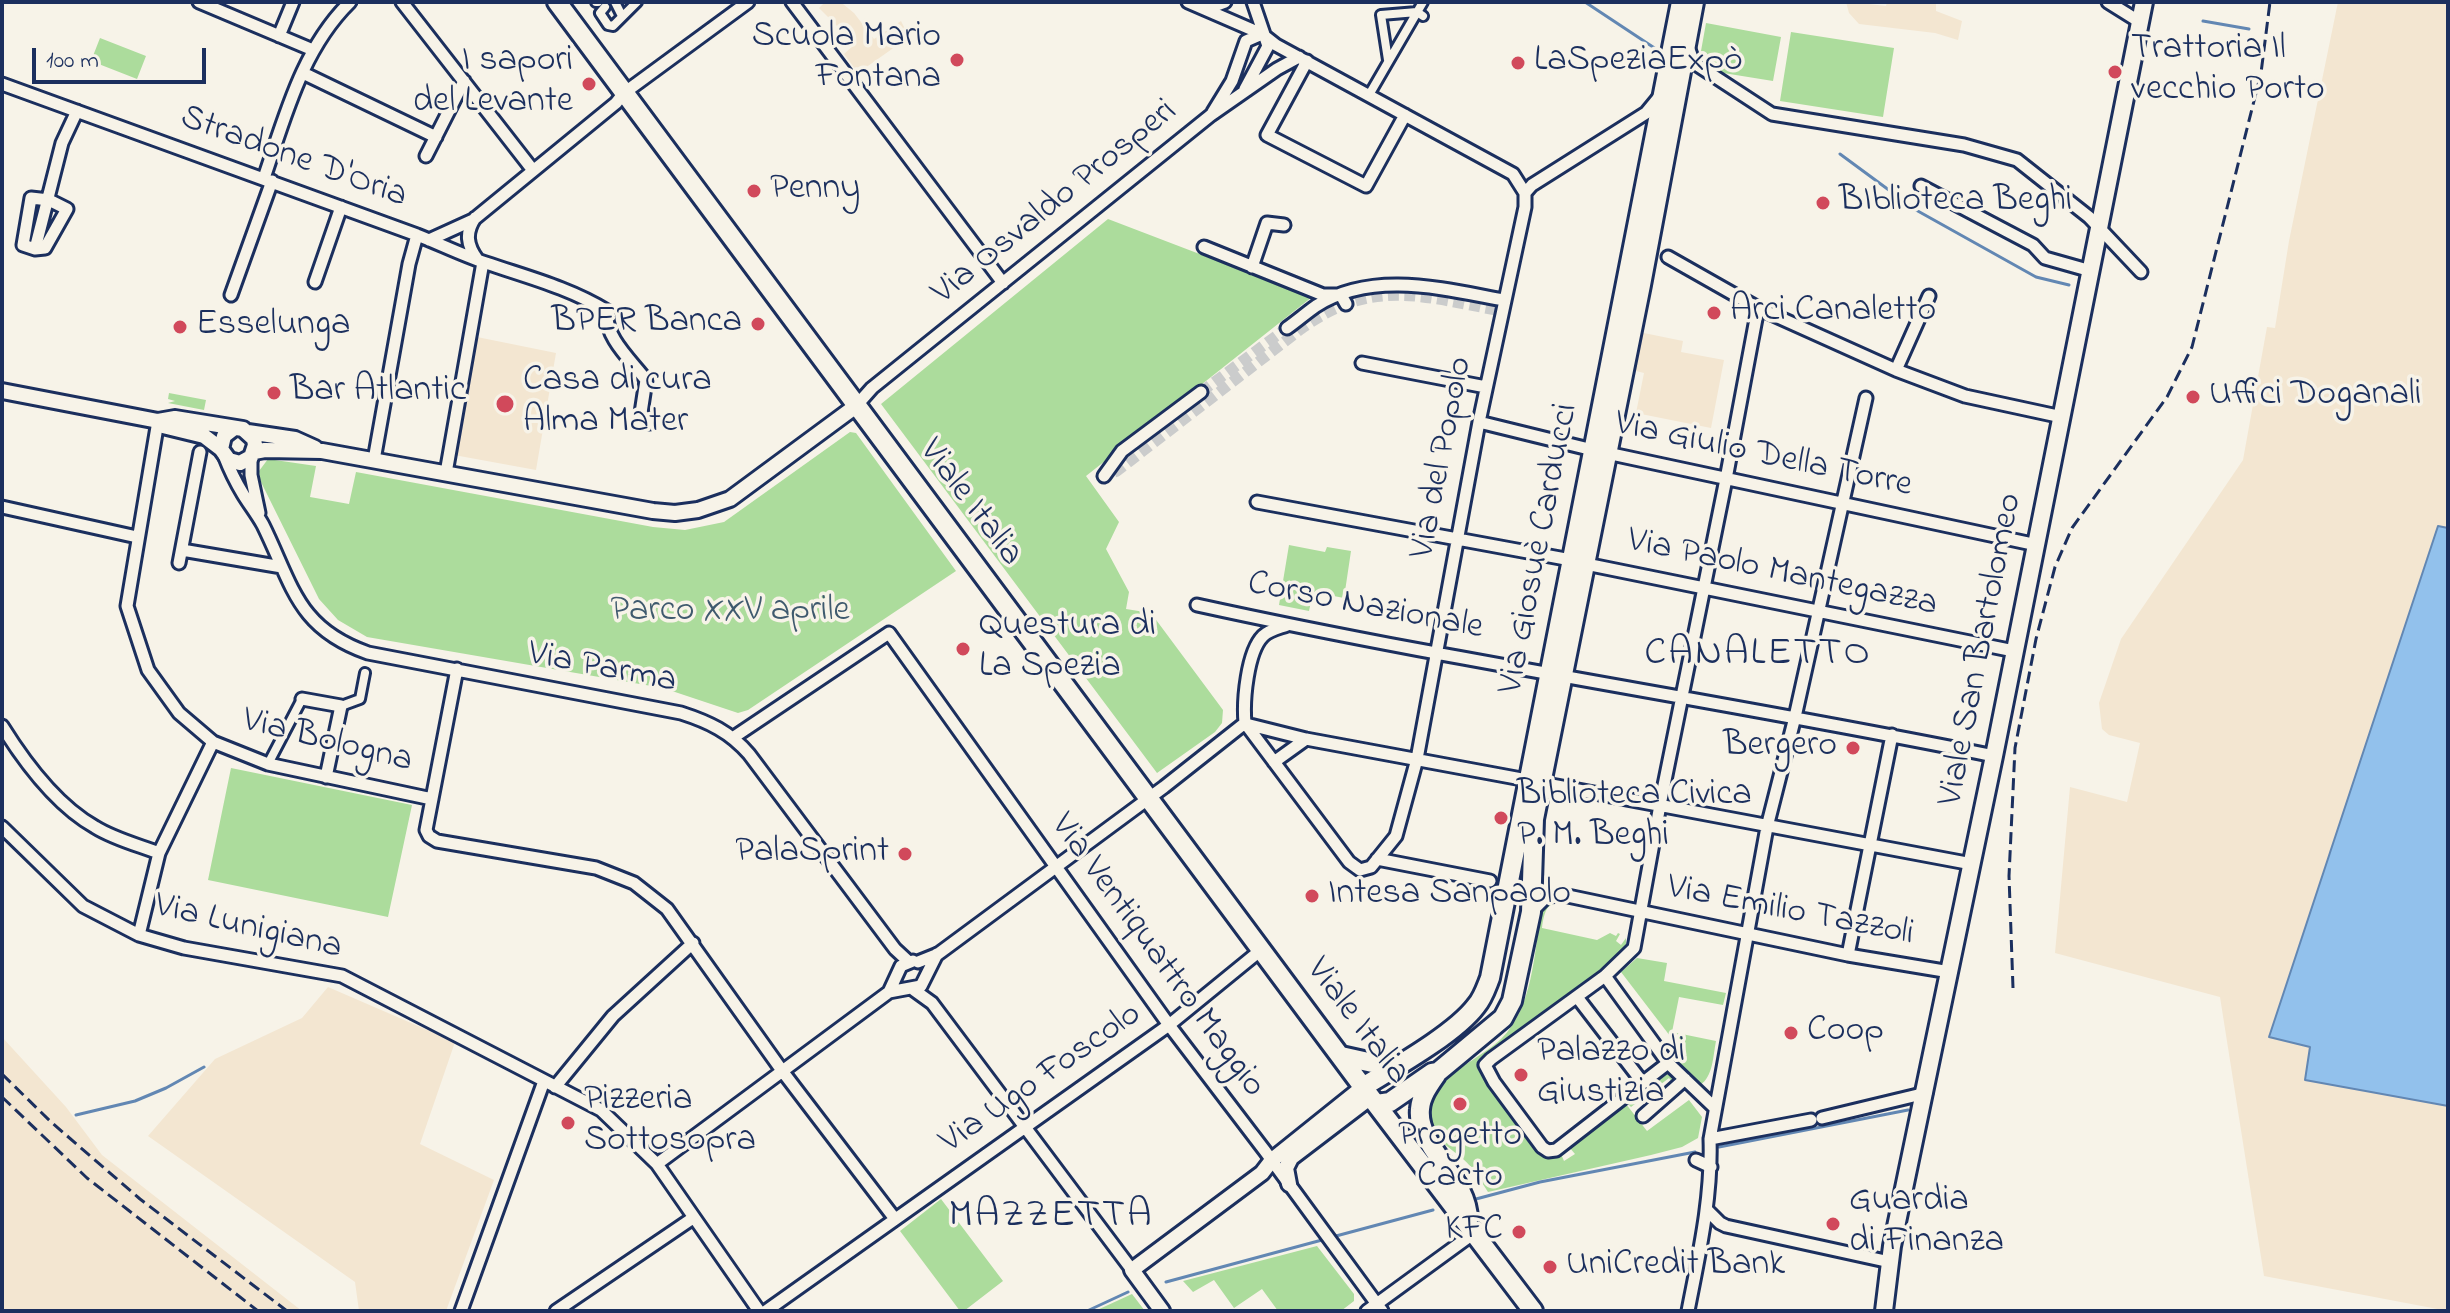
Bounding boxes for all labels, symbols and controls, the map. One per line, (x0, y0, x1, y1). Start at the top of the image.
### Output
place label: Scuola Mario Fontana (752, 17, 941, 102)
place label: Trattoria Il vecchio Porto (2131, 29, 2325, 114)
scale bar (36, 32, 210, 82)
place label: I sapori del Levante (413, 41, 573, 126)
place label: LaSpeziaExpò (1534, 41, 1743, 85)
text: 100 m (46, 44, 99, 79)
marker: Scuola Mario Fontana (948, 51, 966, 69)
marker: LaSpeziaExpò (1509, 54, 1527, 72)
marker: Trattoria Il vecchio Porto (2106, 63, 2124, 81)
marker: I sapori del Levante (580, 75, 598, 93)
street label: Via Osvaldo Prosperi (925, 92, 1187, 316)
street label: Stradone D'Oria (174, 98, 412, 220)
place label: Penny (770, 169, 860, 213)
place label: BIblioteca Beghi (1839, 181, 2072, 225)
marker: Penny (745, 182, 763, 200)
marker: BIblioteca Beghi (1814, 194, 1832, 212)
place label: Arci Canaletto (1730, 291, 1936, 335)
place label: BPER Banca (552, 302, 742, 346)
marker: Arci Canaletto (1705, 304, 1723, 322)
place label: Esselunga (196, 305, 351, 349)
marker: BPER Banca (749, 315, 767, 333)
marker: Esselunga (171, 318, 189, 336)
street label: Via del Popolo (1403, 354, 1485, 562)
place label: Casa di cura Alma Mater (523, 361, 712, 446)
place label: Bar Atlantic (290, 371, 466, 415)
place label: Uffici Doganali (2209, 375, 2421, 419)
marker: Bar Atlantic (265, 384, 283, 402)
marker: Uffici Doganali (2184, 388, 2202, 406)
marker: Casa di cura Alma Mater (494, 393, 516, 415)
street label: Via Giosuè Carducci (1492, 400, 1590, 698)
street label: Via Giulio Della Torre (1610, 404, 1916, 510)
street label: Viale Italia (907, 432, 1031, 576)
street label: Viale San Bartolomeo (1932, 490, 2034, 810)
street label: Via Paolo Mantegazza (1623, 521, 1941, 629)
street label: Corso Nazionale (1244, 564, 1486, 652)
park label: Parco XXV aprile (610, 591, 850, 635)
place label: Questura di La Spezia (979, 606, 1156, 691)
district label: CANALETTO (1644, 632, 1872, 680)
street label: Via Parma (524, 634, 680, 706)
marker: Questura di La Spezia (954, 640, 972, 658)
street label: Via Bologna (238, 701, 416, 785)
place label: Bergero (1723, 726, 1837, 770)
marker: Bergero (1844, 739, 1862, 757)
place label: Biblioteca Civica P. M. Beghi (1517, 775, 1752, 860)
street label: Via Ventiquattro Maggio (1039, 807, 1273, 1107)
marker: Biblioteca Civica P. M. Beghi (1492, 809, 1510, 827)
place label: PalaSprint (735, 832, 889, 876)
marker: PalaSprint (896, 845, 914, 863)
street label: Via Emilio Tazzoli (1663, 868, 1917, 958)
place label: Intesa Sanpaolo (1328, 874, 1571, 918)
street label: Via Lunigiana (150, 886, 346, 972)
marker: Intesa Sanpaolo (1303, 887, 1321, 905)
street label: Viale Italia (1294, 951, 1418, 1095)
street label: Via Ugo Foscolo (933, 995, 1151, 1165)
place label: Coop (1807, 1011, 1884, 1055)
marker: Coop (1782, 1024, 1800, 1042)
place label: Palazzo di Giustizia (1537, 1032, 1685, 1117)
marker: Palazzo di Giustizia (1512, 1066, 1530, 1084)
place label: Pizzeria Sottosopra (584, 1080, 756, 1165)
marker: Progetto Cacto (1451, 1095, 1469, 1113)
marker: Pizzeria Sottosopra (559, 1114, 577, 1132)
place label: Progetto Cacto (1398, 1116, 1522, 1201)
place label: Guardia di Finanza (1849, 1181, 2004, 1266)
district label: MAZZETTA (948, 1194, 1154, 1242)
place label: KFC (1445, 1210, 1503, 1254)
marker: Guardia di Finanza (1824, 1215, 1842, 1233)
marker: KFC (1510, 1223, 1528, 1241)
place label: UniCredit Bank (1566, 1245, 1785, 1289)
marker: UniCredit Bank (1541, 1258, 1559, 1276)

